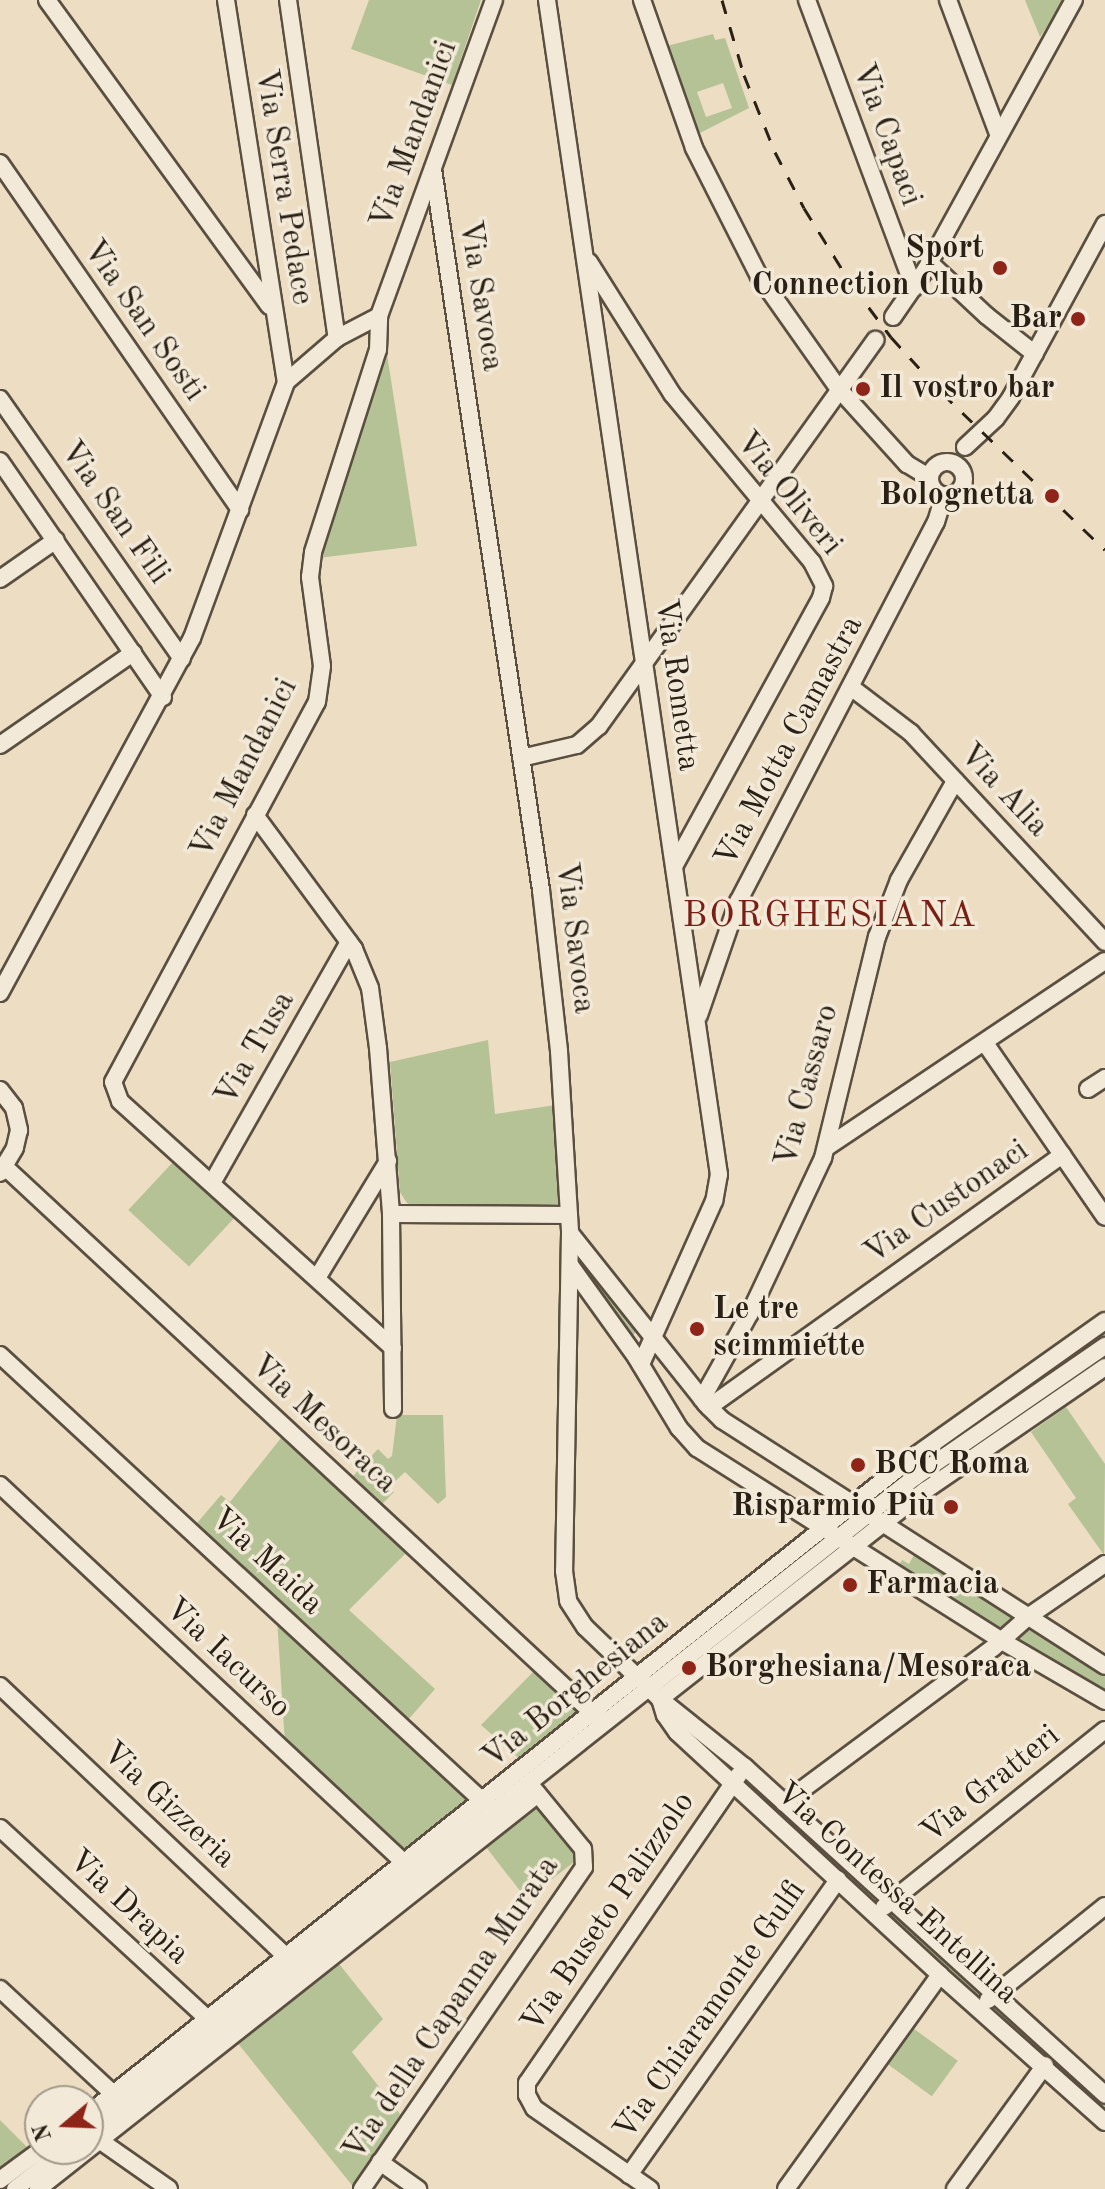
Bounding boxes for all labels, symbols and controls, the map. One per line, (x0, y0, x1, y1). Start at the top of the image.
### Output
street label: Via Mandanici (363, 36, 467, 234)
street label: Via Capaci (842, 58, 930, 212)
street label: Via Serra Pedace (245, 66, 321, 308)
street label: Via Savoca (449, 218, 511, 374)
place label: Sport Connection Club (752, 231, 984, 306)
street label: Via San Sosti (73, 233, 213, 409)
marker: Sport Connection Club (991, 259, 1009, 277)
place label: Bar (1009, 300, 1062, 338)
marker: Bar (1069, 310, 1087, 328)
place label: Il vostro bar (879, 370, 1055, 408)
marker: Il vostro bar (854, 380, 872, 398)
street label: Via Oliveri (726, 424, 850, 564)
street label: Via San Fili (51, 434, 177, 592)
place label: Bolognetta (879, 477, 1034, 515)
marker: Bolognetta (1041, 485, 1063, 507)
street label: Via Rometta (645, 596, 707, 774)
street label: Via Motta Camastra (708, 610, 872, 874)
street label: Via Mandanici (183, 672, 307, 866)
street label: Via Alia (950, 736, 1056, 846)
street label: Via Savoca (546, 860, 602, 1016)
district label: BORGHESIANA (682, 896, 978, 940)
street label: Via Tusa (208, 985, 304, 1113)
street label: Via Cassaro (768, 1001, 848, 1171)
street label: Via Custonaci (857, 1132, 1037, 1274)
place label: Le tre scimmiette (713, 1292, 865, 1367)
marker: Le tre scimmiette (688, 1320, 706, 1338)
street label: Via Mesoraca (242, 1347, 404, 1503)
place label: BCC Roma (874, 1446, 1029, 1484)
marker: BCC Roma (849, 1456, 867, 1474)
place label: Risparmio Più (731, 1488, 935, 1526)
marker: Risparmio Più (942, 1498, 960, 1516)
street label: Via Maida (202, 1500, 330, 1624)
place label: Farmacia (866, 1566, 999, 1604)
marker: Farmacia (841, 1576, 859, 1594)
street label: Via Iacurso (156, 1591, 298, 1727)
street label: Via Borghesiana (475, 1604, 677, 1778)
place label: Borghesiana/Mesoraca (705, 1649, 1031, 1687)
marker: Borghesiana/Mesoraca (680, 1659, 698, 1677)
street label: Via Gratteri (914, 1717, 1068, 1853)
street label: Via Gizzeria (93, 1734, 243, 1878)
street label: Via Contessa Entellina (766, 1775, 1026, 2013)
street label: Via Buseto Palizzolo (514, 1785, 704, 2041)
street label: Via Drapia (59, 1842, 197, 1974)
street label: Via della Capanna Murata (336, 1849, 568, 2169)
street label: Via Chiaramonte Gulfi (607, 1874, 815, 2148)
north arrow (24, 2085, 104, 2165)
text: N (30, 2121, 56, 2144)

